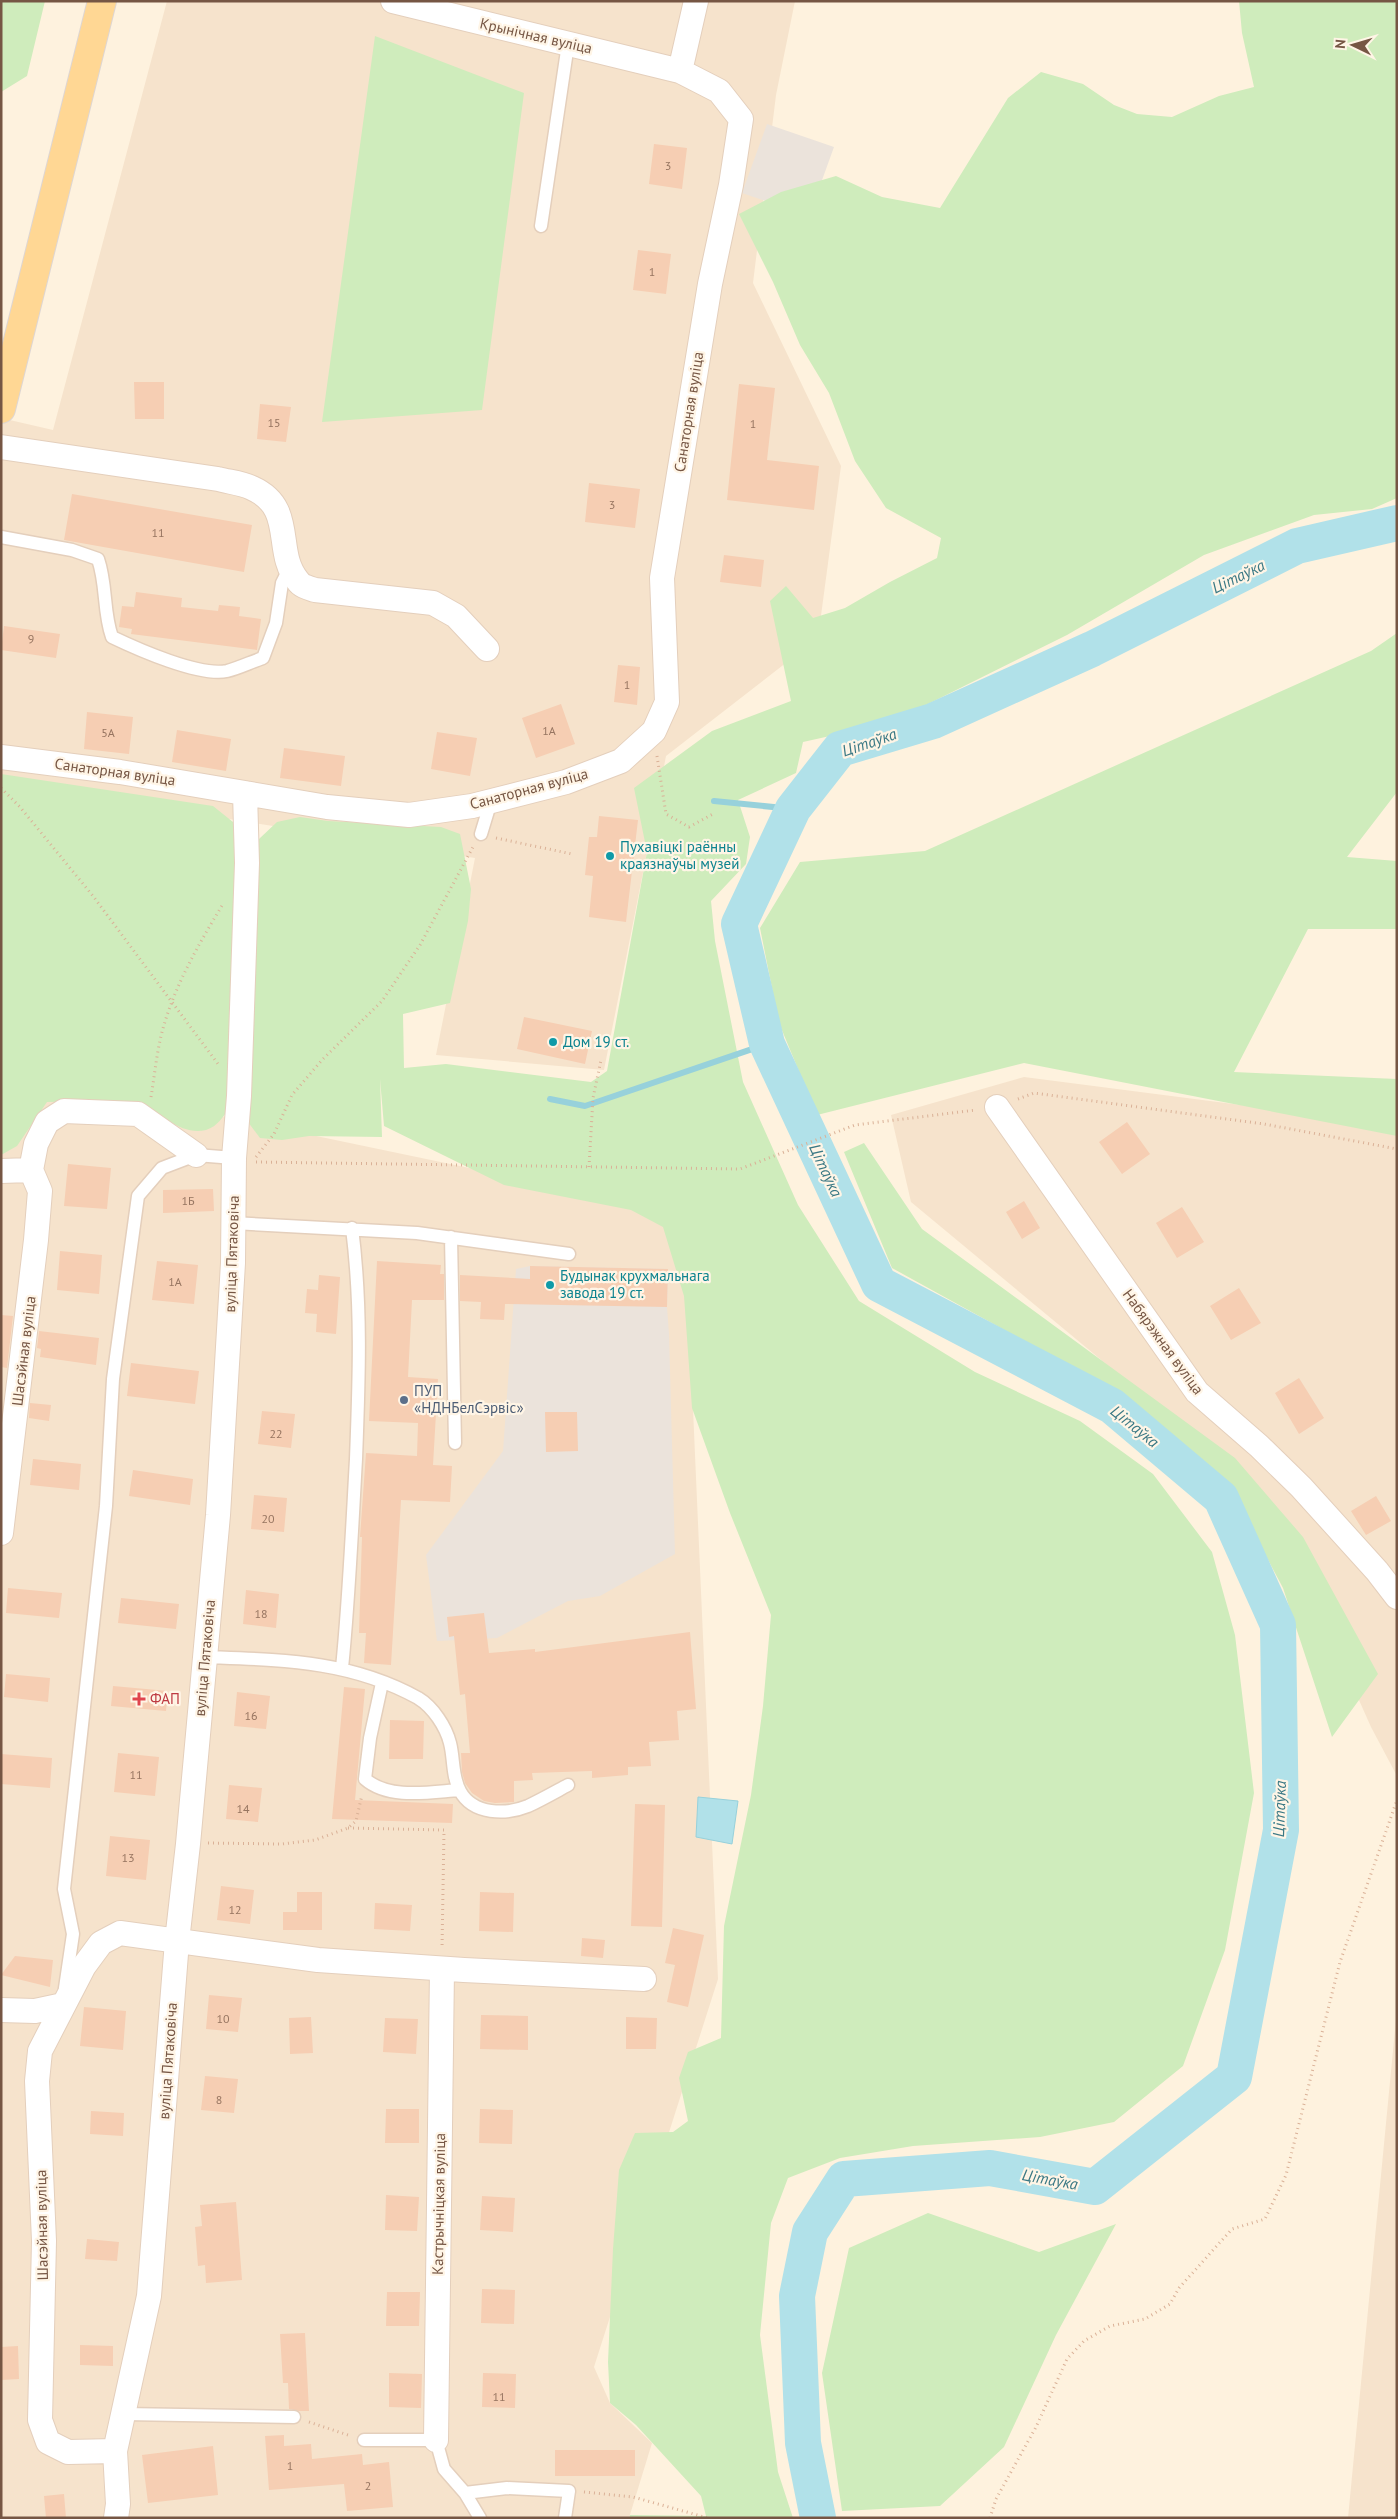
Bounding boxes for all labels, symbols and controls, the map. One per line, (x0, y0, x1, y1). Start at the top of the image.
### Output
street label: Крынічная вуліца (478, 13, 594, 58)
north arrow (1328, 20, 1378, 70)
text: N (1331, 38, 1349, 49)
house number: 3 (665, 158, 671, 173)
house number: 1 (649, 264, 655, 279)
street label: Санаторная вуліца (670, 350, 707, 473)
house number: 15 (267, 415, 281, 430)
house number: 1 (750, 416, 756, 431)
house number: 3 (609, 497, 615, 512)
house number: 11 (151, 525, 165, 540)
water label: Цітаўка (1208, 555, 1268, 597)
house number: 9 (28, 631, 34, 646)
house number: 1 (624, 677, 630, 692)
house number: 1А (542, 723, 556, 738)
water label: Цітаўка (839, 723, 899, 761)
house number: 5А (101, 725, 115, 740)
street label: Санаторная вуліца (54, 754, 177, 789)
street label: Санаторная вуліца (468, 764, 590, 813)
place label: Пухавіцкі раённы краязнаўчы музей (620, 837, 739, 873)
marker: Пухавіцкі раённы краязнаўчы музей (604, 850, 616, 862)
place label: Дом 19 ст. (563, 1032, 629, 1051)
marker: Дом 19 ст. (547, 1036, 559, 1048)
water label: Цітаўка (805, 1140, 847, 1200)
house number: 1Б (181, 1193, 195, 1208)
street label: вуліца Пятаковіча (220, 1195, 243, 1313)
place label: Будынак крухмальнага завода 19 ст. (560, 1266, 710, 1302)
house number: 1А (168, 1274, 182, 1289)
marker: Будынак крухмальнага завода 19 ст. (544, 1279, 556, 1291)
street label: Набярэжная вуліца (1119, 1285, 1208, 1398)
street label: Шасэйная вуліца (7, 1295, 40, 1407)
place label: ПУП «НДНБелСэрвіс» (414, 1381, 524, 1417)
marker: ПУП «НДНБелСэрвіс» (398, 1394, 410, 1406)
water label: Цітаўка (1107, 1400, 1163, 1452)
house number: 22 (269, 1426, 283, 1441)
house number: 20 (261, 1511, 275, 1526)
street label: вуліца Пятаковіча (190, 1599, 219, 1717)
house number: 18 (254, 1606, 268, 1621)
place label: ФАП (150, 1689, 180, 1708)
marker: ФАП (132, 1692, 146, 1706)
house number: 16 (244, 1708, 258, 1723)
house number: 11 (129, 1767, 143, 1782)
water label: Цітаўка (1268, 1780, 1290, 1838)
house number: 14 (236, 1801, 250, 1816)
house number: 13 (121, 1850, 135, 1865)
house number: 12 (228, 1902, 242, 1917)
street label: вуліца Пятаковіча (154, 2002, 181, 2120)
house number: 10 (216, 2011, 230, 2026)
house number: 8 (216, 2092, 222, 2107)
street label: Кастрычніцкая вуліца (428, 2133, 449, 2275)
water label: Цітаўка (1020, 2164, 1080, 2194)
street label: Шасэйная вуліца (31, 2170, 52, 2281)
house number: 11 (492, 2389, 506, 2404)
house number: 1 (287, 2458, 293, 2473)
house number: 2 (365, 2478, 371, 2493)

